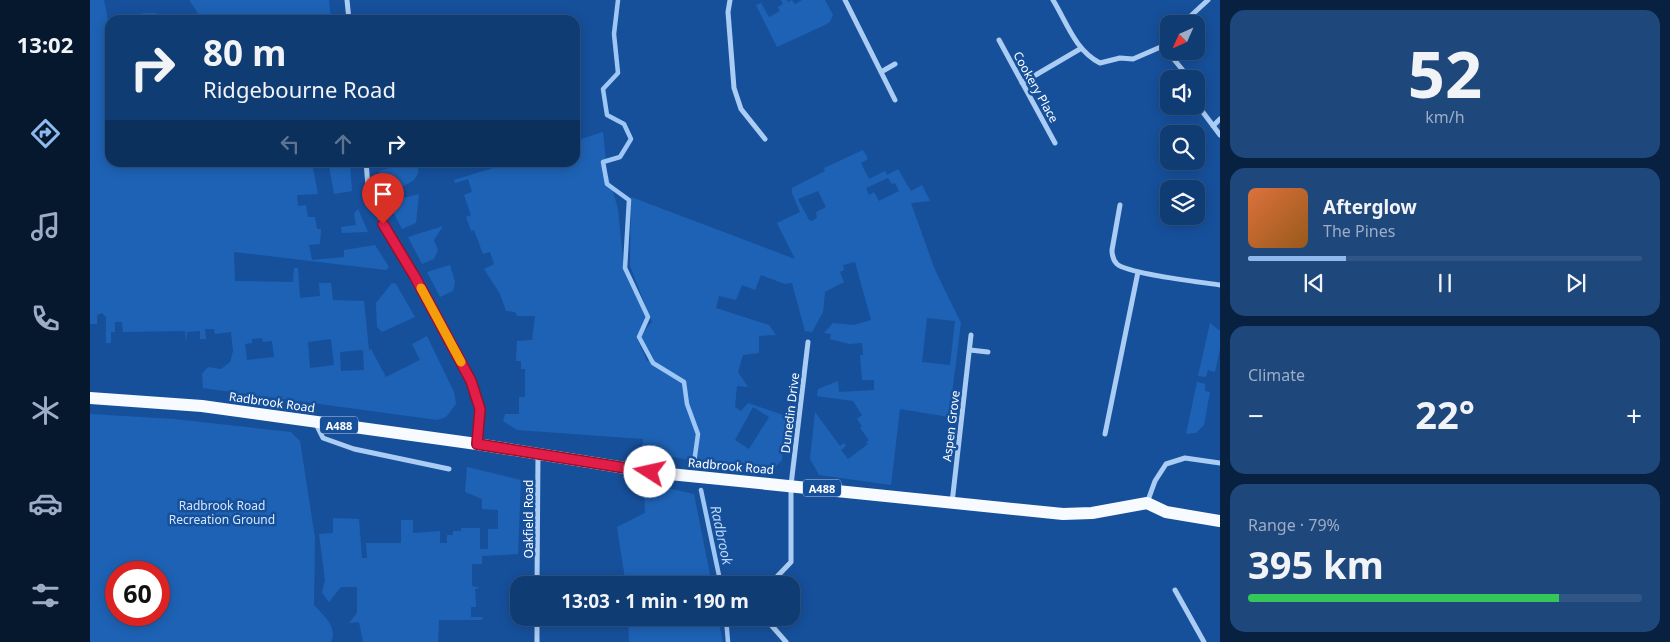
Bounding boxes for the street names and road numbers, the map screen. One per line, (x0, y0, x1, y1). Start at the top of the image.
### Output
street label: Cookery Place (1009, 48, 1063, 126)
street label: Dunedin Drive (777, 372, 803, 454)
street label: Radbrook Road (228, 388, 316, 416)
street label: Aspen Grove (938, 389, 964, 462)
road number: A488 (320, 416, 358, 434)
street label: Radbrook Road (687, 454, 775, 478)
road number: A488 (803, 479, 841, 496)
street label: Oakfield Road (520, 480, 537, 558)

